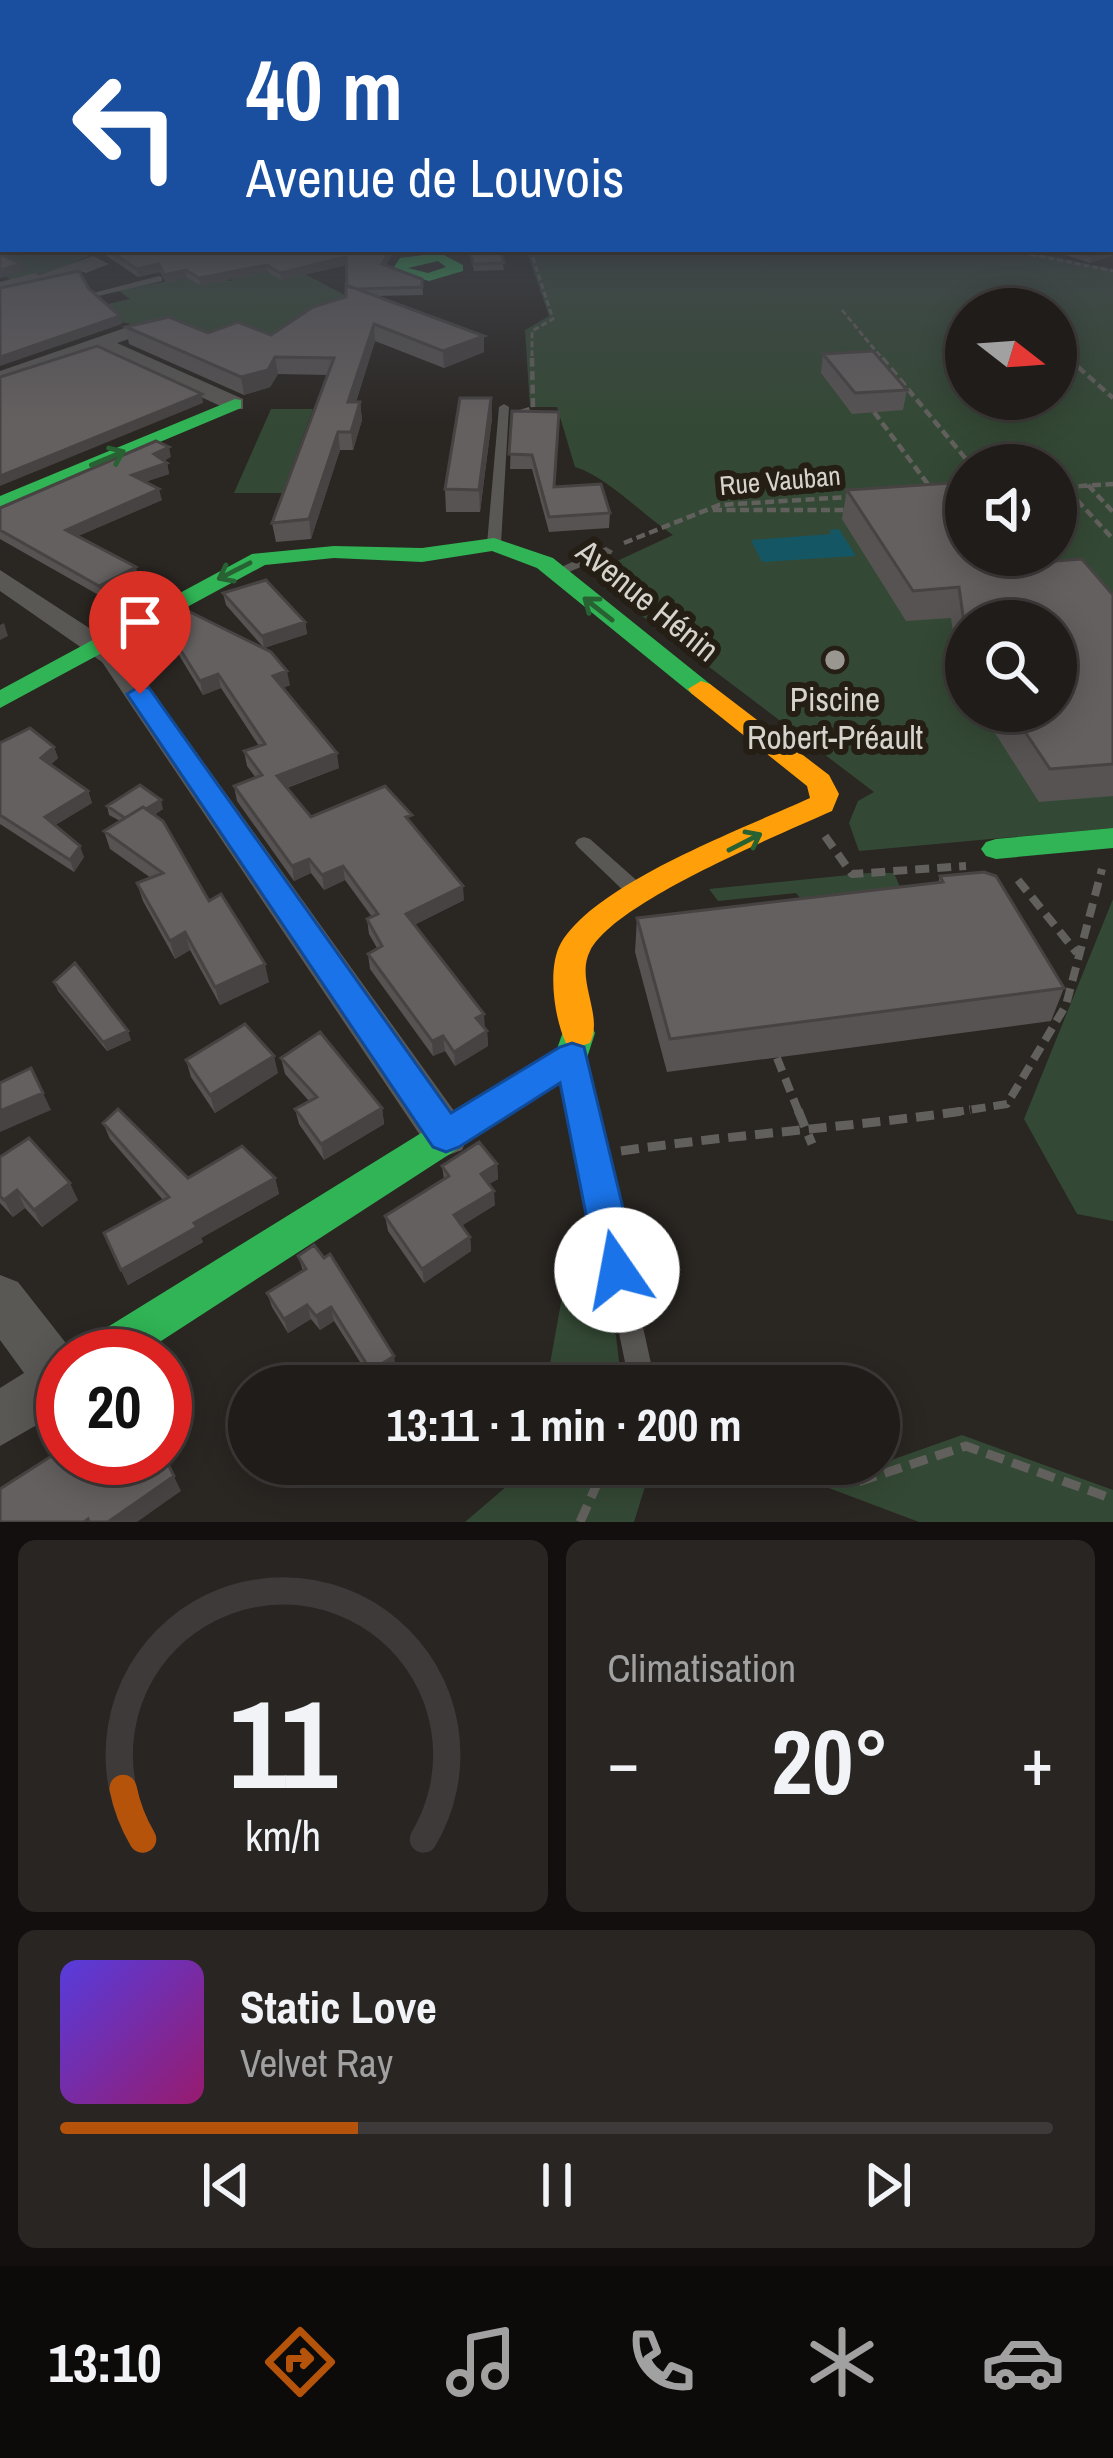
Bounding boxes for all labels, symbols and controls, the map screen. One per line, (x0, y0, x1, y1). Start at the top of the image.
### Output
text: 40 m (246, 33, 403, 146)
icon: left (48, 48, 204, 204)
text: Avenue de Louvois (246, 141, 624, 214)
north arrow (945, 288, 1077, 420)
map controls (945, 288, 1077, 732)
button: sound (945, 444, 1077, 576)
one-way arrow (89, 446, 126, 467)
street label: Rue Vauban (718, 457, 842, 503)
street label: Avenue Hénin (567, 528, 728, 671)
one-way arrow (217, 560, 253, 583)
pin (89, 571, 191, 694)
icon: arrive (107, 589, 173, 655)
one-way arrow (583, 597, 615, 623)
button: search (945, 600, 1077, 732)
marker: Piscine Robert-Préault (822, 647, 848, 673)
place label: Piscine Robert-Préault (747, 677, 923, 759)
one-way arrow (727, 830, 762, 853)
position arrow (554, 1207, 680, 1333)
speed limit sign: 20 (36, 1329, 192, 1485)
text: 13:11 · 1 min · 200 m (387, 1394, 741, 1455)
text: Climatisation (608, 1642, 796, 1694)
text: 11 (229, 1659, 337, 1827)
text: 20° (771, 1701, 889, 1822)
text: − (608, 1717, 639, 1806)
text: + (1021, 1717, 1053, 1806)
text: km/h (245, 1807, 321, 1864)
text: Static Love (240, 1976, 437, 2037)
text: Velvet Ray (240, 2037, 393, 2089)
icon: previous (193, 2152, 259, 2218)
icon: pause (524, 2152, 590, 2218)
icon: next (855, 2152, 921, 2218)
icon: directions (258, 2320, 342, 2404)
icon: music (439, 2320, 523, 2404)
icon: phone (619, 2320, 703, 2404)
icon: climate (800, 2320, 884, 2404)
icon: car (981, 2320, 1065, 2404)
text: 13:10 (48, 2326, 162, 2399)

